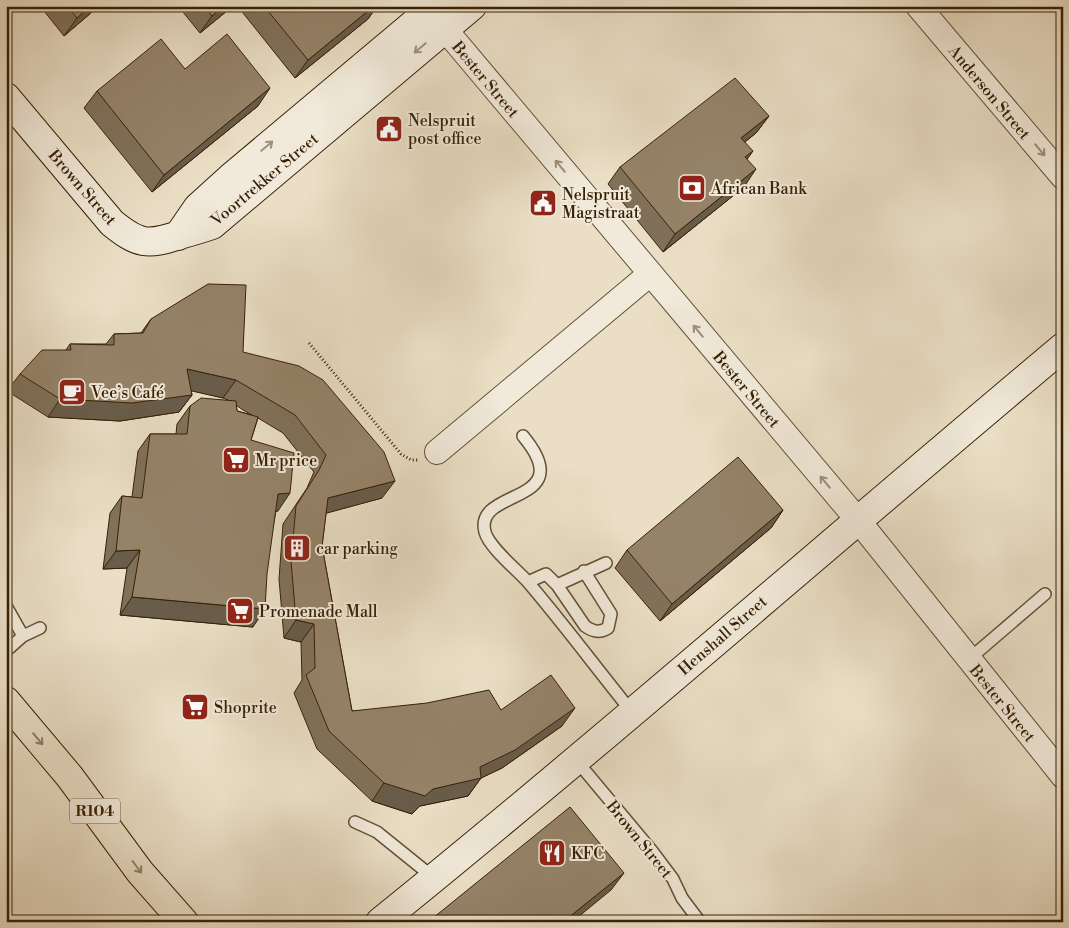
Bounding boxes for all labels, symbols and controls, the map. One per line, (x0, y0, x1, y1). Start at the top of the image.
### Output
street label: Bester Street (447, 37, 523, 122)
street label: Anderson Street (943, 41, 1035, 144)
one-way arrow (414, 42, 427, 54)
place label: Nelspruit post office (408, 111, 482, 149)
public building icon: Nelspruit post office (374, 114, 404, 144)
street label: Voortrekker Street (206, 129, 323, 231)
one-way arrow (260, 141, 273, 152)
one-way arrow (1034, 143, 1045, 156)
street label: Brown Street (43, 145, 121, 230)
one-way arrow (554, 160, 565, 173)
bank icon: African Bank (677, 173, 707, 203)
place label: African Bank (710, 179, 808, 199)
place label: Nelspruit Magistraat (562, 185, 640, 223)
public building icon: Nelspruit Magistraat (528, 188, 558, 218)
one-way arrow (693, 325, 704, 338)
street label: Bester Street (708, 347, 784, 432)
cafe icon: Vee’s Café (57, 377, 87, 407)
place label: Vee’s Café (90, 383, 164, 403)
supermarket icon: Mr price (221, 445, 251, 475)
place label: Mr price (255, 451, 317, 471)
one-way arrow (820, 476, 831, 489)
building icon: car parking (282, 533, 312, 563)
place label: car parking (316, 539, 399, 559)
street label: Henshall Street (674, 591, 771, 680)
supermarket icon: Promenade Mall (225, 596, 255, 626)
place label: Promenade Mall (259, 602, 378, 622)
street label: Bester Street (964, 660, 1040, 747)
supermarket icon: Shoprite (180, 692, 210, 722)
place label: Shoprite (214, 698, 277, 718)
one-way arrow (32, 732, 43, 745)
street label: Brown Street (601, 796, 677, 883)
road number: R104 (70, 798, 120, 824)
restaurant icon: KFC (537, 838, 567, 868)
place label: KFC (571, 844, 604, 864)
one-way arrow (132, 860, 142, 874)

